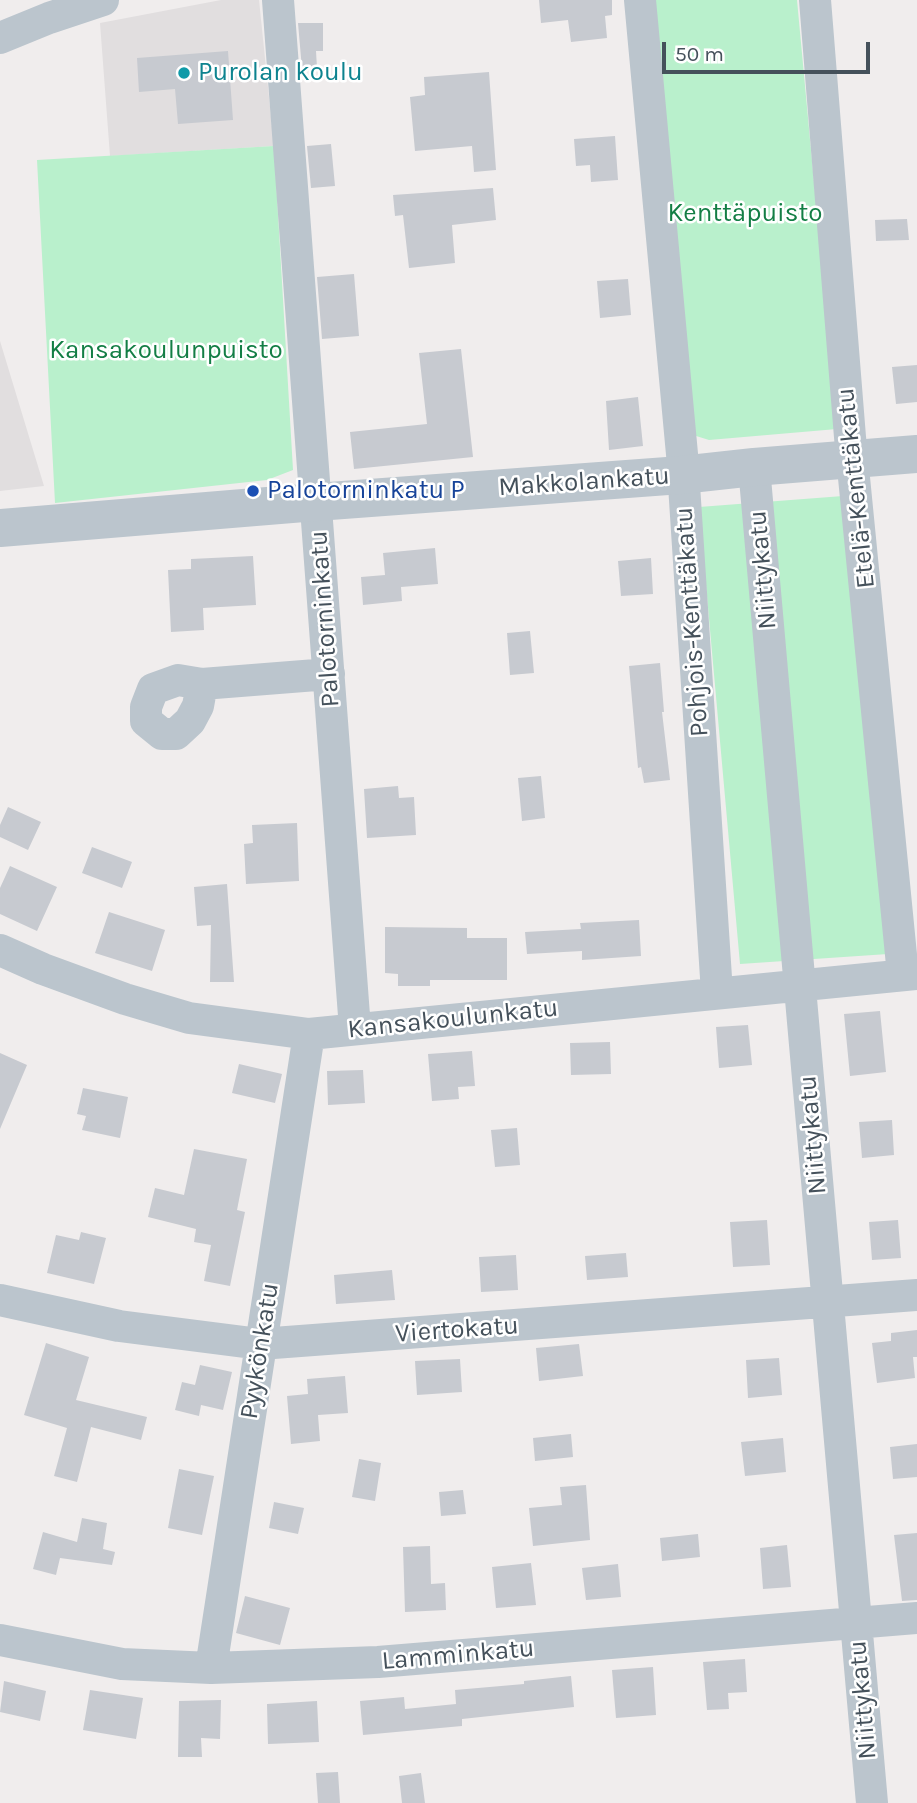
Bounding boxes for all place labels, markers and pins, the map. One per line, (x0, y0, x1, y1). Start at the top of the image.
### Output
place label: Purolan koulu (198, 57, 363, 89)
marker: Purolan koulu (176, 65, 192, 81)
place label: Palotorninkatu P (267, 475, 465, 507)
marker: Palotorninkatu P (245, 483, 261, 499)

